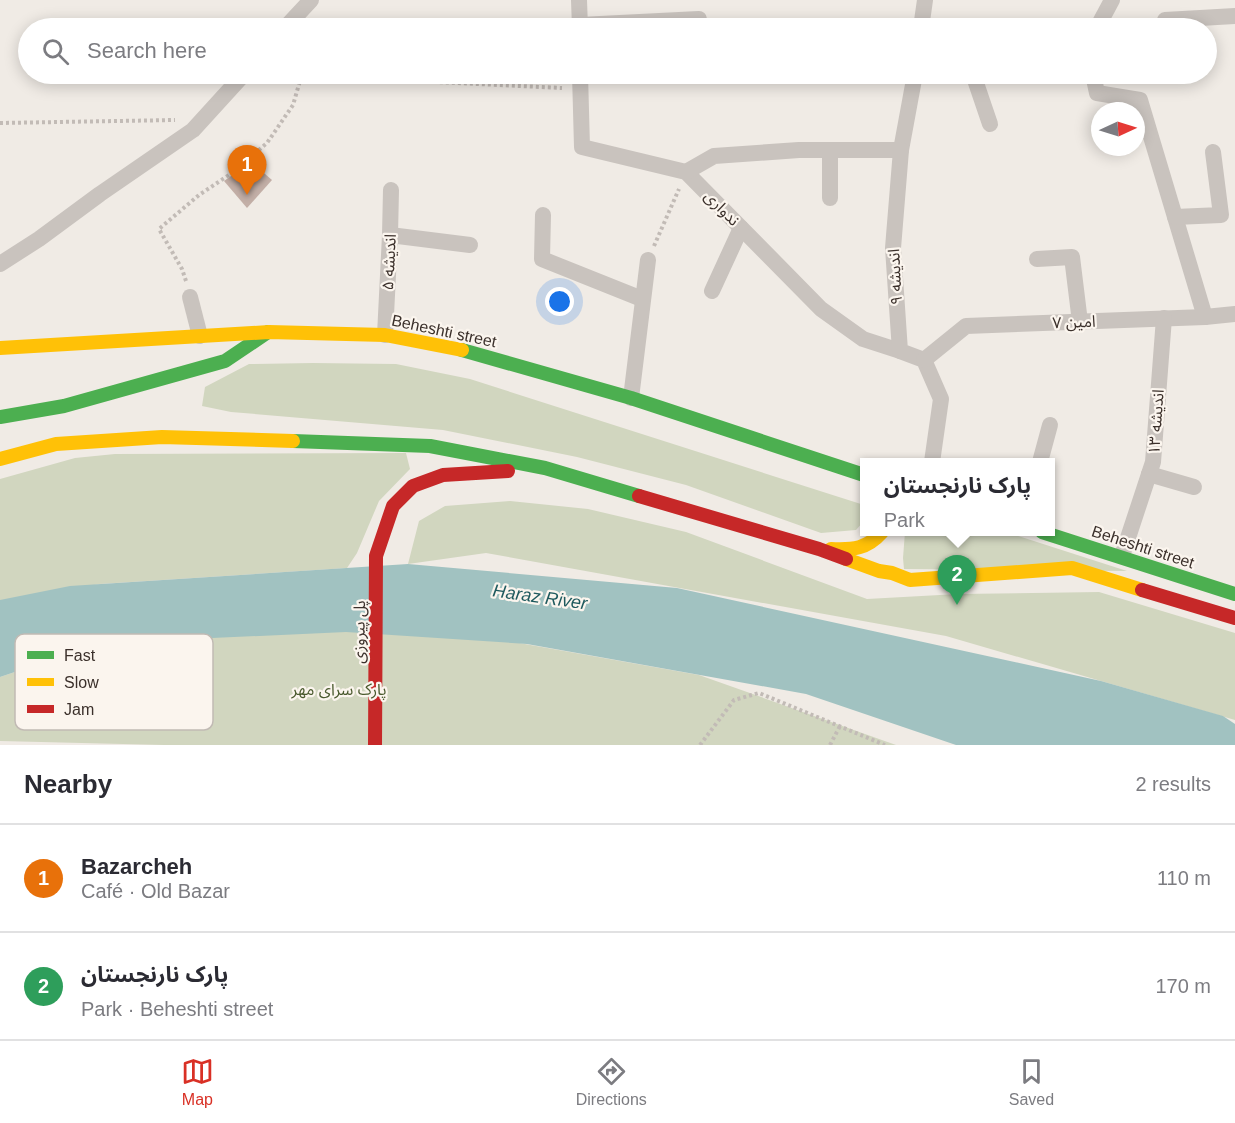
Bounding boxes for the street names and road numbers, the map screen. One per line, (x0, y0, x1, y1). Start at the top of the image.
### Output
street label: ندواری (700, 187, 743, 230)
street label: اندیشه ۵ (379, 233, 399, 291)
street label: اندیشه ۹ (885, 248, 905, 306)
street label: Beheshti street (390, 312, 499, 351)
street label: امین ۷ (1052, 313, 1096, 332)
street label: اندیشه ۱۳ (1145, 389, 1167, 455)
street label: Beheshti street (1090, 522, 1197, 572)
street label: پل پیروزی (350, 600, 370, 664)

